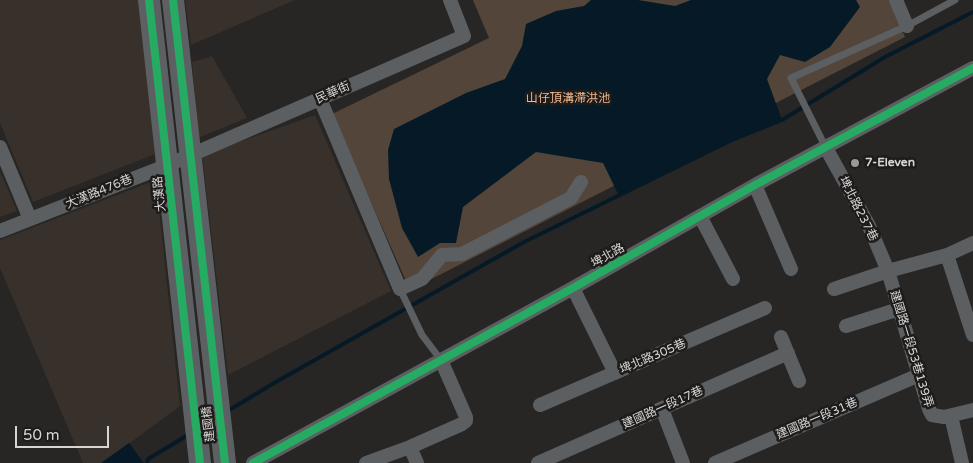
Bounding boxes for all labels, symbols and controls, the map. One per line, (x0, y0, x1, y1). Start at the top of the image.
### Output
street label: 民華街 (314, 79, 352, 107)
park label: 山仔頂溝滯洪池 (526, 92, 610, 106)
place label: 7-Eleven (865, 156, 915, 170)
marker: 7-Eleven (849, 157, 861, 169)
street label: 大漢路476巷 (64, 172, 134, 212)
street label: 埤北路237巷 (836, 174, 880, 244)
street label: 大漢路 (151, 175, 169, 213)
street label: 埤北路 (589, 241, 627, 271)
street label: 建國路一段53巷139弄 (886, 289, 936, 409)
street label: 埤北路305巷 (618, 337, 688, 377)
street label: 建國路一段17巷 (620, 384, 706, 432)
street label: 建國路一段31巷 (774, 395, 860, 443)
street label: 建國橋 (200, 405, 218, 443)
scale bar (18, 416, 111, 448)
text: 50 m (23, 426, 60, 444)

